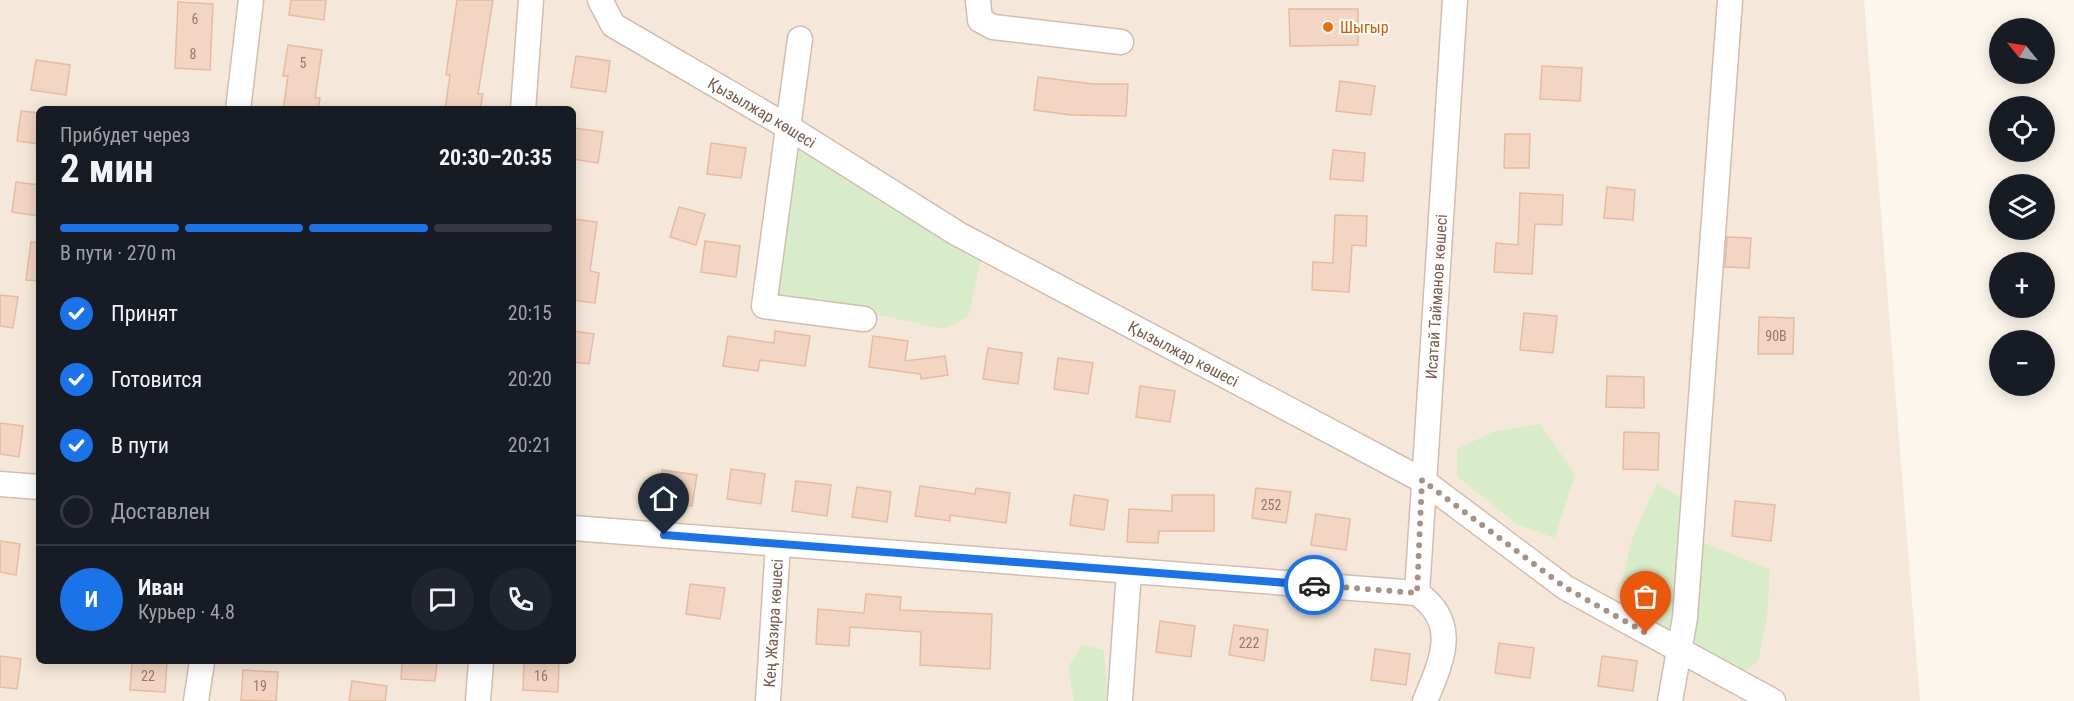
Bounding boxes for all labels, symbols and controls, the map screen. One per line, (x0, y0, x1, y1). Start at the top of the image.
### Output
house number: 6 (192, 11, 199, 27)
place label: Шыгыр (1340, 18, 1389, 37)
north arrow (1989, 18, 2055, 84)
map controls (1989, 18, 2055, 396)
marker: Шыгыр (1321, 20, 1335, 34)
house number: 8 (190, 46, 197, 62)
house number: 5 (300, 55, 307, 71)
street label: Қызылжар көшесі (704, 73, 819, 152)
button: locate (1989, 96, 2055, 162)
text: Прибудет через (60, 123, 190, 147)
text: 20:30–20:35 (439, 145, 552, 170)
text: 2 мин (60, 146, 154, 192)
button: layers (1989, 174, 2055, 240)
street label: Исатай Тайманов көшесі (1422, 214, 1451, 380)
text: В пути · 270 m (60, 241, 176, 265)
button: + (1989, 252, 2055, 318)
icon: check (60, 297, 93, 330)
text: Принят (111, 301, 178, 326)
text: 20:15 (508, 301, 552, 325)
street label: Қызылжар көшесі (1125, 317, 1242, 391)
house number: 90B (1765, 328, 1787, 344)
button: − (1989, 330, 2055, 396)
icon: check (60, 363, 93, 396)
text: Готовится (111, 367, 202, 392)
text: 20:20 (508, 367, 552, 391)
icon: check (60, 429, 93, 462)
text: В пути (111, 433, 169, 458)
text: 20:21 (508, 433, 552, 457)
pin (638, 473, 689, 535)
icon: home (647, 482, 680, 515)
house number: 252 (1261, 497, 1281, 513)
text: Доставлен (111, 499, 210, 524)
courier (1284, 555, 1344, 615)
street label: Кең Жазира көшесі (760, 558, 787, 688)
button: chat (411, 568, 474, 631)
button: phone (489, 568, 552, 631)
icon: car (1298, 569, 1331, 602)
pin (1620, 571, 1671, 633)
text: Иван (138, 575, 184, 600)
icon: bag (1629, 580, 1662, 613)
text: И (85, 587, 98, 612)
text: Курьер · 4.8 (138, 600, 235, 624)
house number: 222 (1239, 635, 1259, 651)
house number: 22 (141, 668, 155, 684)
house number: 16 (534, 668, 548, 684)
house number: 19 (253, 678, 267, 694)

